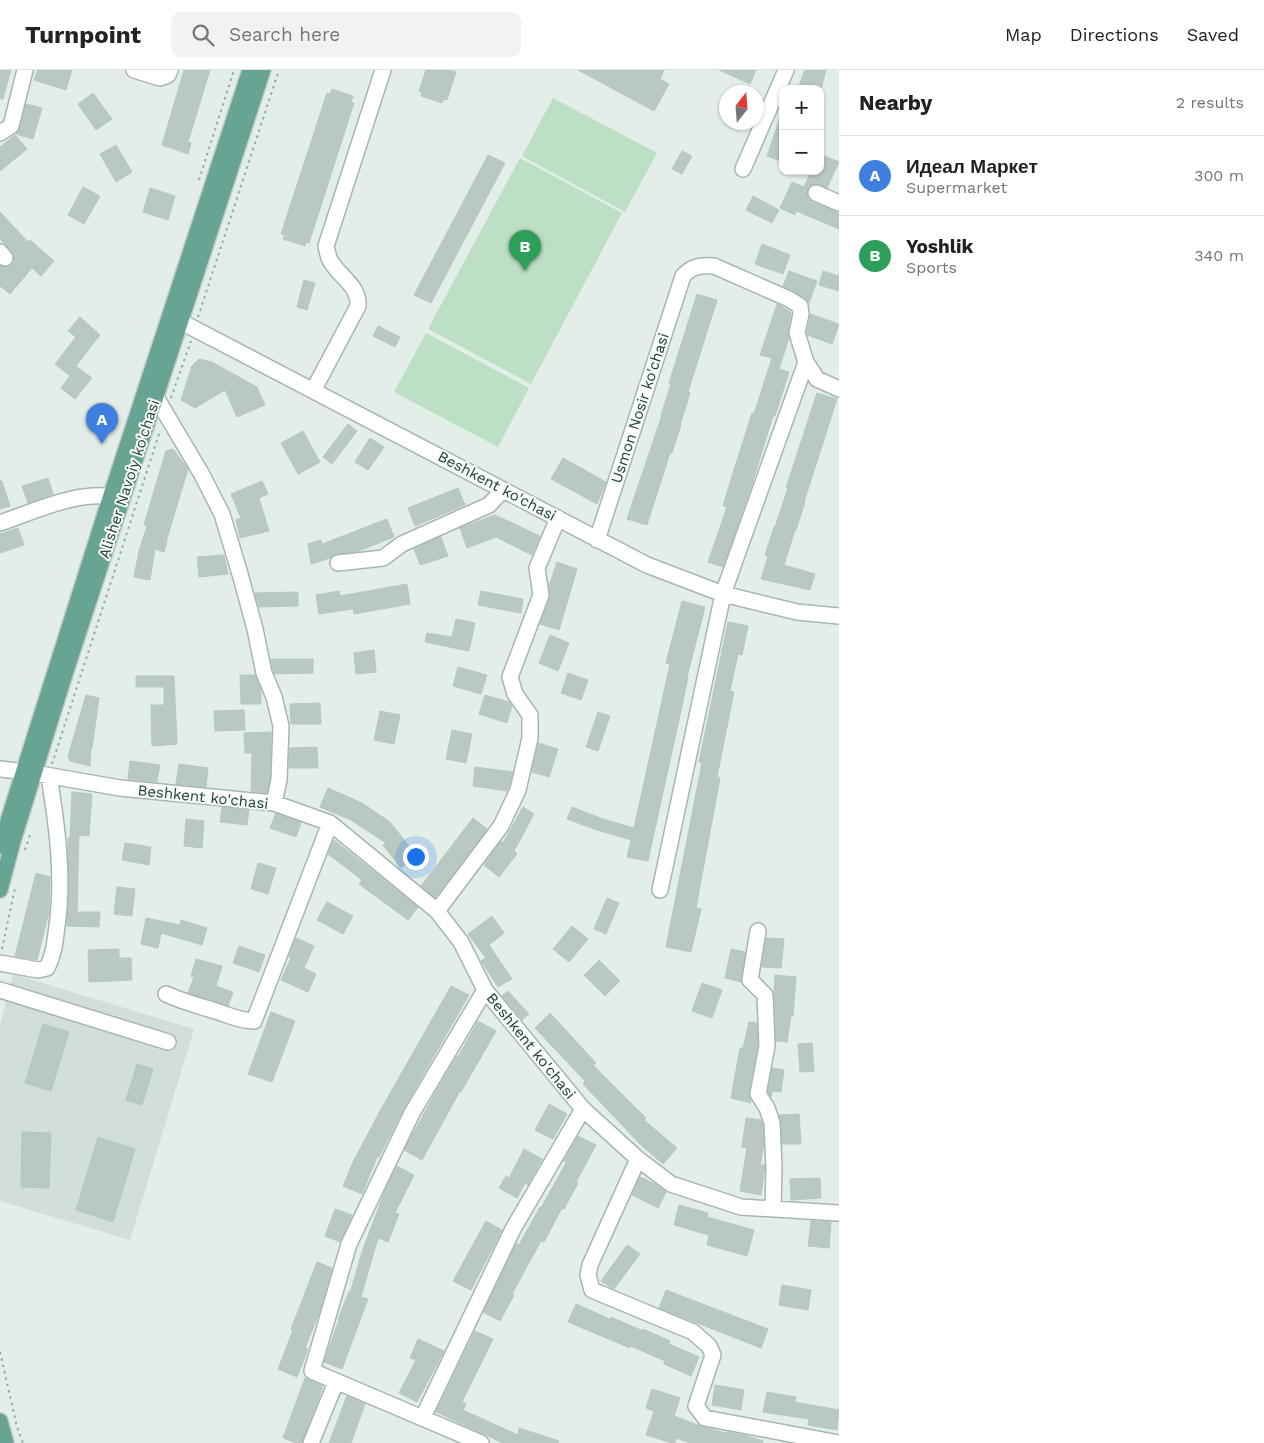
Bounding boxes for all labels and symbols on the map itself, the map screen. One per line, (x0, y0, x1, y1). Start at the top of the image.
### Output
north arrow (719, 85, 764, 130)
pin: B (509, 230, 541, 271)
street label: Usmon Nosir ko'chasi (607, 331, 673, 485)
street label: Alisher Navoiy ko'chasi (95, 397, 163, 561)
pin: A (86, 403, 118, 444)
street label: Beshkent ko'chasi (435, 447, 559, 525)
street label: Beshkent ko'chasi (137, 781, 269, 813)
your location (403, 844, 429, 870)
street label: Beshkent ko'chasi (483, 989, 579, 1103)

